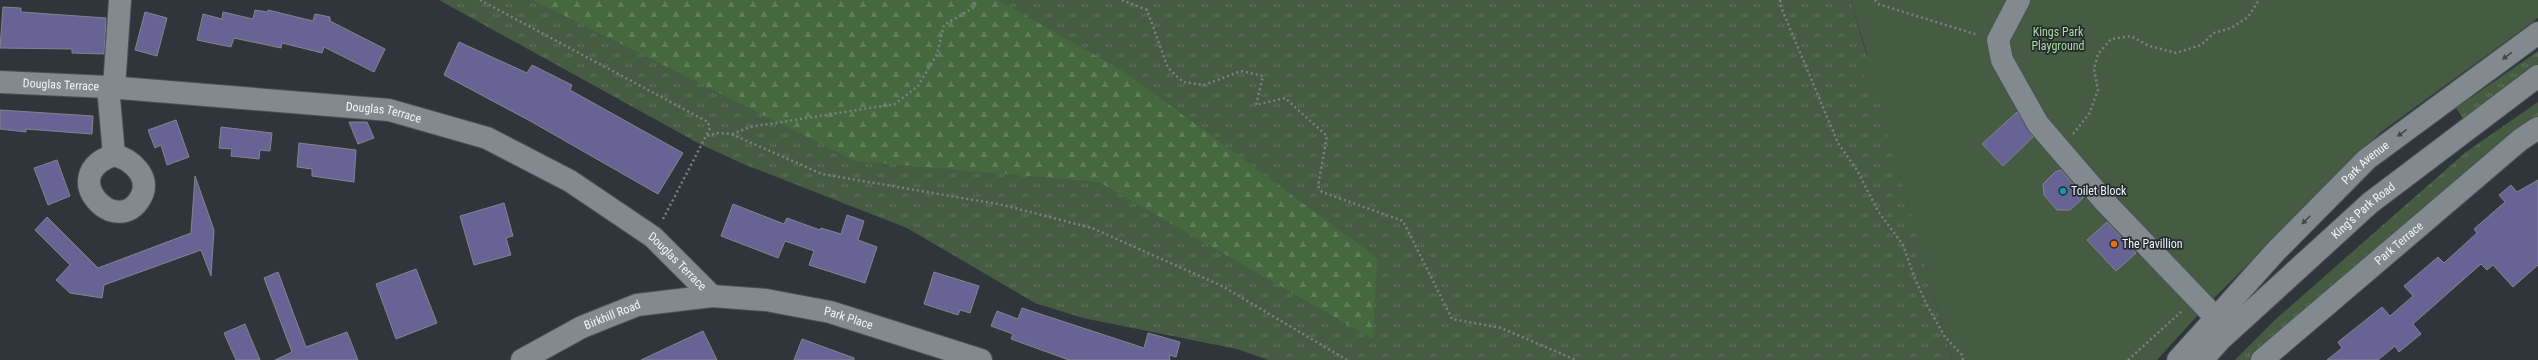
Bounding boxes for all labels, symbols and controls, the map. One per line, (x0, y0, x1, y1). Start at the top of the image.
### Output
park label: Kings Park Playground (2031, 25, 2085, 53)
one-way arrow (2501, 52, 2512, 60)
street label: Douglas Terrace (22, 76, 100, 94)
street label: Douglas Terrace (345, 99, 423, 126)
one-way arrow (2397, 129, 2407, 137)
street label: Park Avenue (2339, 138, 2392, 187)
street label: King's Park Road (2329, 180, 2398, 242)
place label: Toilet Block (2071, 184, 2127, 198)
marker: Toilet Block (2058, 186, 2068, 196)
one-way arrow (2301, 215, 2311, 225)
street label: Park Terrace (2372, 218, 2426, 268)
street label: Douglas Terrace (646, 229, 710, 294)
place label: The Pavillion (2122, 237, 2183, 251)
marker: The Pavillion (2109, 239, 2119, 249)
street label: Birkhill Road (582, 297, 642, 332)
street label: Park Place (823, 304, 875, 332)

